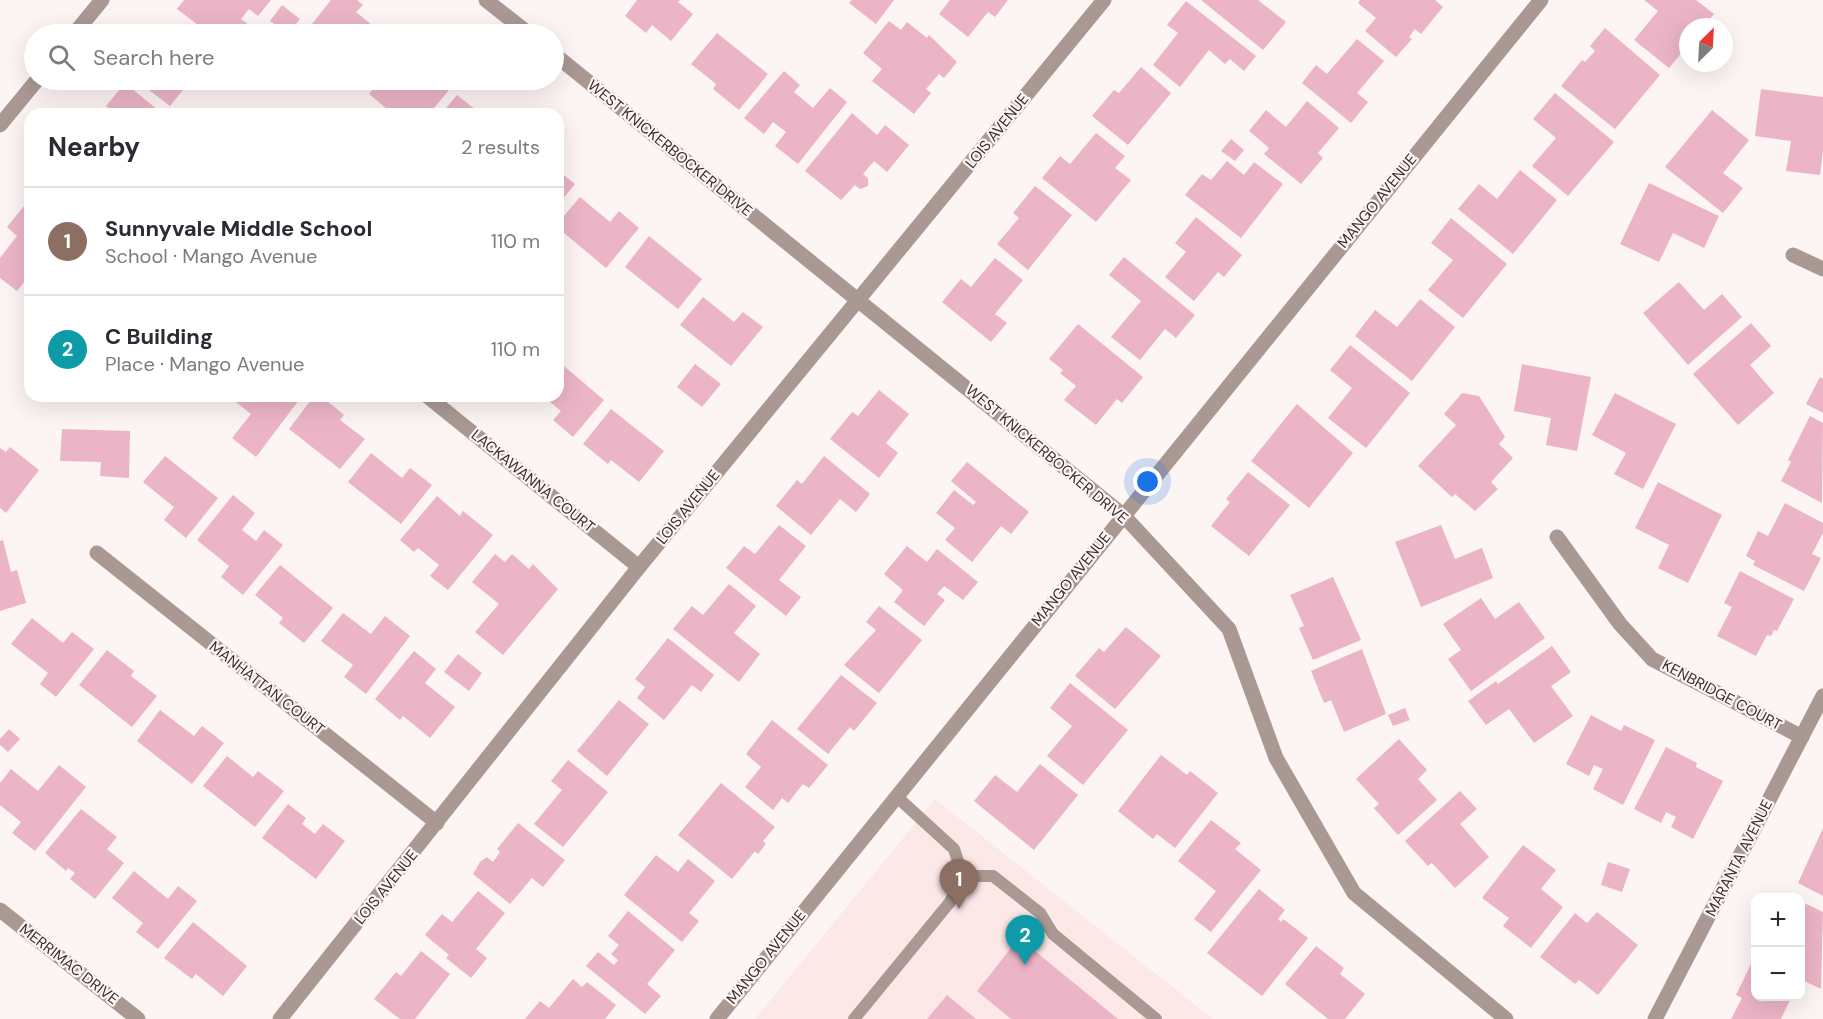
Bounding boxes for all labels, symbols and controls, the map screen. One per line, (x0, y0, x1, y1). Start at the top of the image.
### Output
north arrow (1679, 18, 1733, 72)
search box (24, 24, 564, 90)
icon: search (45, 41, 78, 74)
text: Search here (93, 43, 214, 72)
street label: WEST KNICKERBOCKER DRIVE (584, 75, 756, 221)
street label: LOIS AVENUE (961, 90, 1033, 172)
text: Nearby (48, 130, 140, 164)
text: 2 results (461, 134, 540, 160)
street label: MANGO AVENUE (1333, 150, 1421, 252)
text: Sunnyvale Middle School (105, 214, 372, 243)
text: 1 (64, 228, 71, 254)
text: 110 m (491, 228, 540, 254)
text: School · Mango Avenue (105, 243, 317, 269)
text: C Building (105, 322, 213, 351)
text: 2 (62, 336, 73, 362)
text: 110 m (491, 336, 540, 362)
text: Place · Mango Avenue (105, 351, 304, 377)
street label: WEST KNICKERBOCKER DRIVE (962, 380, 1132, 528)
street label: LACKAWANNA COURT (467, 425, 599, 537)
street label: LOIS AVENUE (652, 466, 724, 548)
your location (1133, 467, 1162, 496)
street label: MANGO AVENUE (1027, 528, 1115, 630)
street label: MANHATTAN COURT (205, 637, 329, 739)
street label: KENBRIDGE COURT (1659, 655, 1785, 735)
street label: MARANTA AVENUE (1701, 796, 1777, 920)
street label: LOIS AVENUE (350, 846, 422, 928)
pin: 1 (940, 860, 978, 909)
map controls (1751, 893, 1805, 1001)
button: + (1751, 893, 1805, 947)
street label: MANGO AVENUE (722, 906, 810, 1008)
pin: 2 (1006, 916, 1044, 965)
street label: MERRIMAC DRIVE (15, 919, 123, 1009)
button: − (1751, 947, 1805, 1001)

